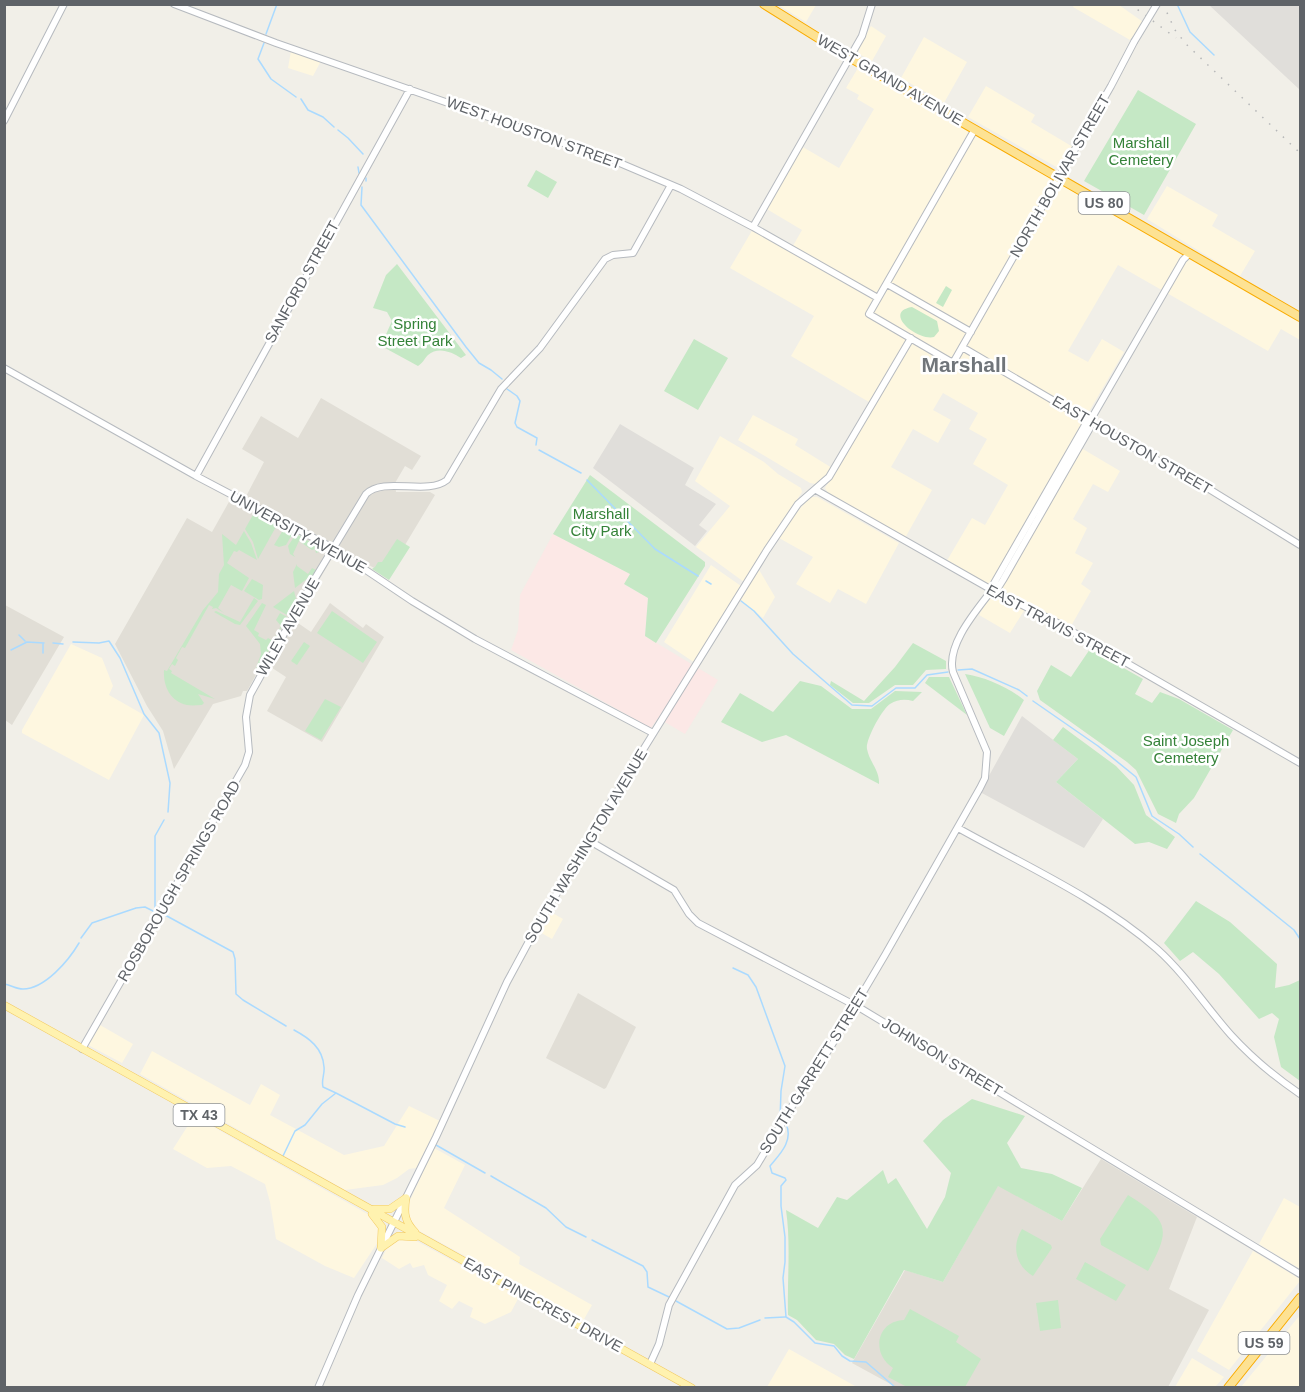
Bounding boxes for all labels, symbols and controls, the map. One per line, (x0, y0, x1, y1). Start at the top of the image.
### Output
street label: WEST GRAND AVENUE (814, 31, 966, 128)
street label: NORTH BOLIVAR STREET (1006, 92, 1113, 260)
street label: WEST HOUSTON STREET (444, 93, 624, 172)
park label: Marshall Cemetery (1108, 134, 1174, 168)
road number: US 80 (1078, 192, 1130, 214)
street label: SANFORD STREET (261, 218, 342, 346)
park label: Spring Street Park (377, 315, 453, 349)
district label: Marshall (921, 353, 1007, 376)
street label: EAST HOUSTON STREET (1050, 392, 1215, 497)
street label: UNIVERSITY AVENUE (227, 487, 370, 576)
park label: Marshall City Park (571, 505, 632, 539)
street label: WILEY AVENUE (253, 575, 323, 679)
street label: EAST TRAVIS STREET (984, 581, 1133, 670)
park label: Saint Joseph Cemetery (1143, 732, 1229, 766)
street label: SOUTH WASHINGTON AVENUE (521, 746, 650, 946)
street label: ROSBOROUGH SPRINGS ROAD (114, 777, 243, 984)
street label: SOUTH GARRETT STREET (756, 985, 871, 1156)
street label: JOHNSON STREET (879, 1014, 1005, 1099)
road number: TX 43 (174, 1104, 224, 1126)
street label: EAST PINECREST DRIVE (461, 1254, 625, 1355)
road number: US 59 (1238, 1332, 1290, 1354)

